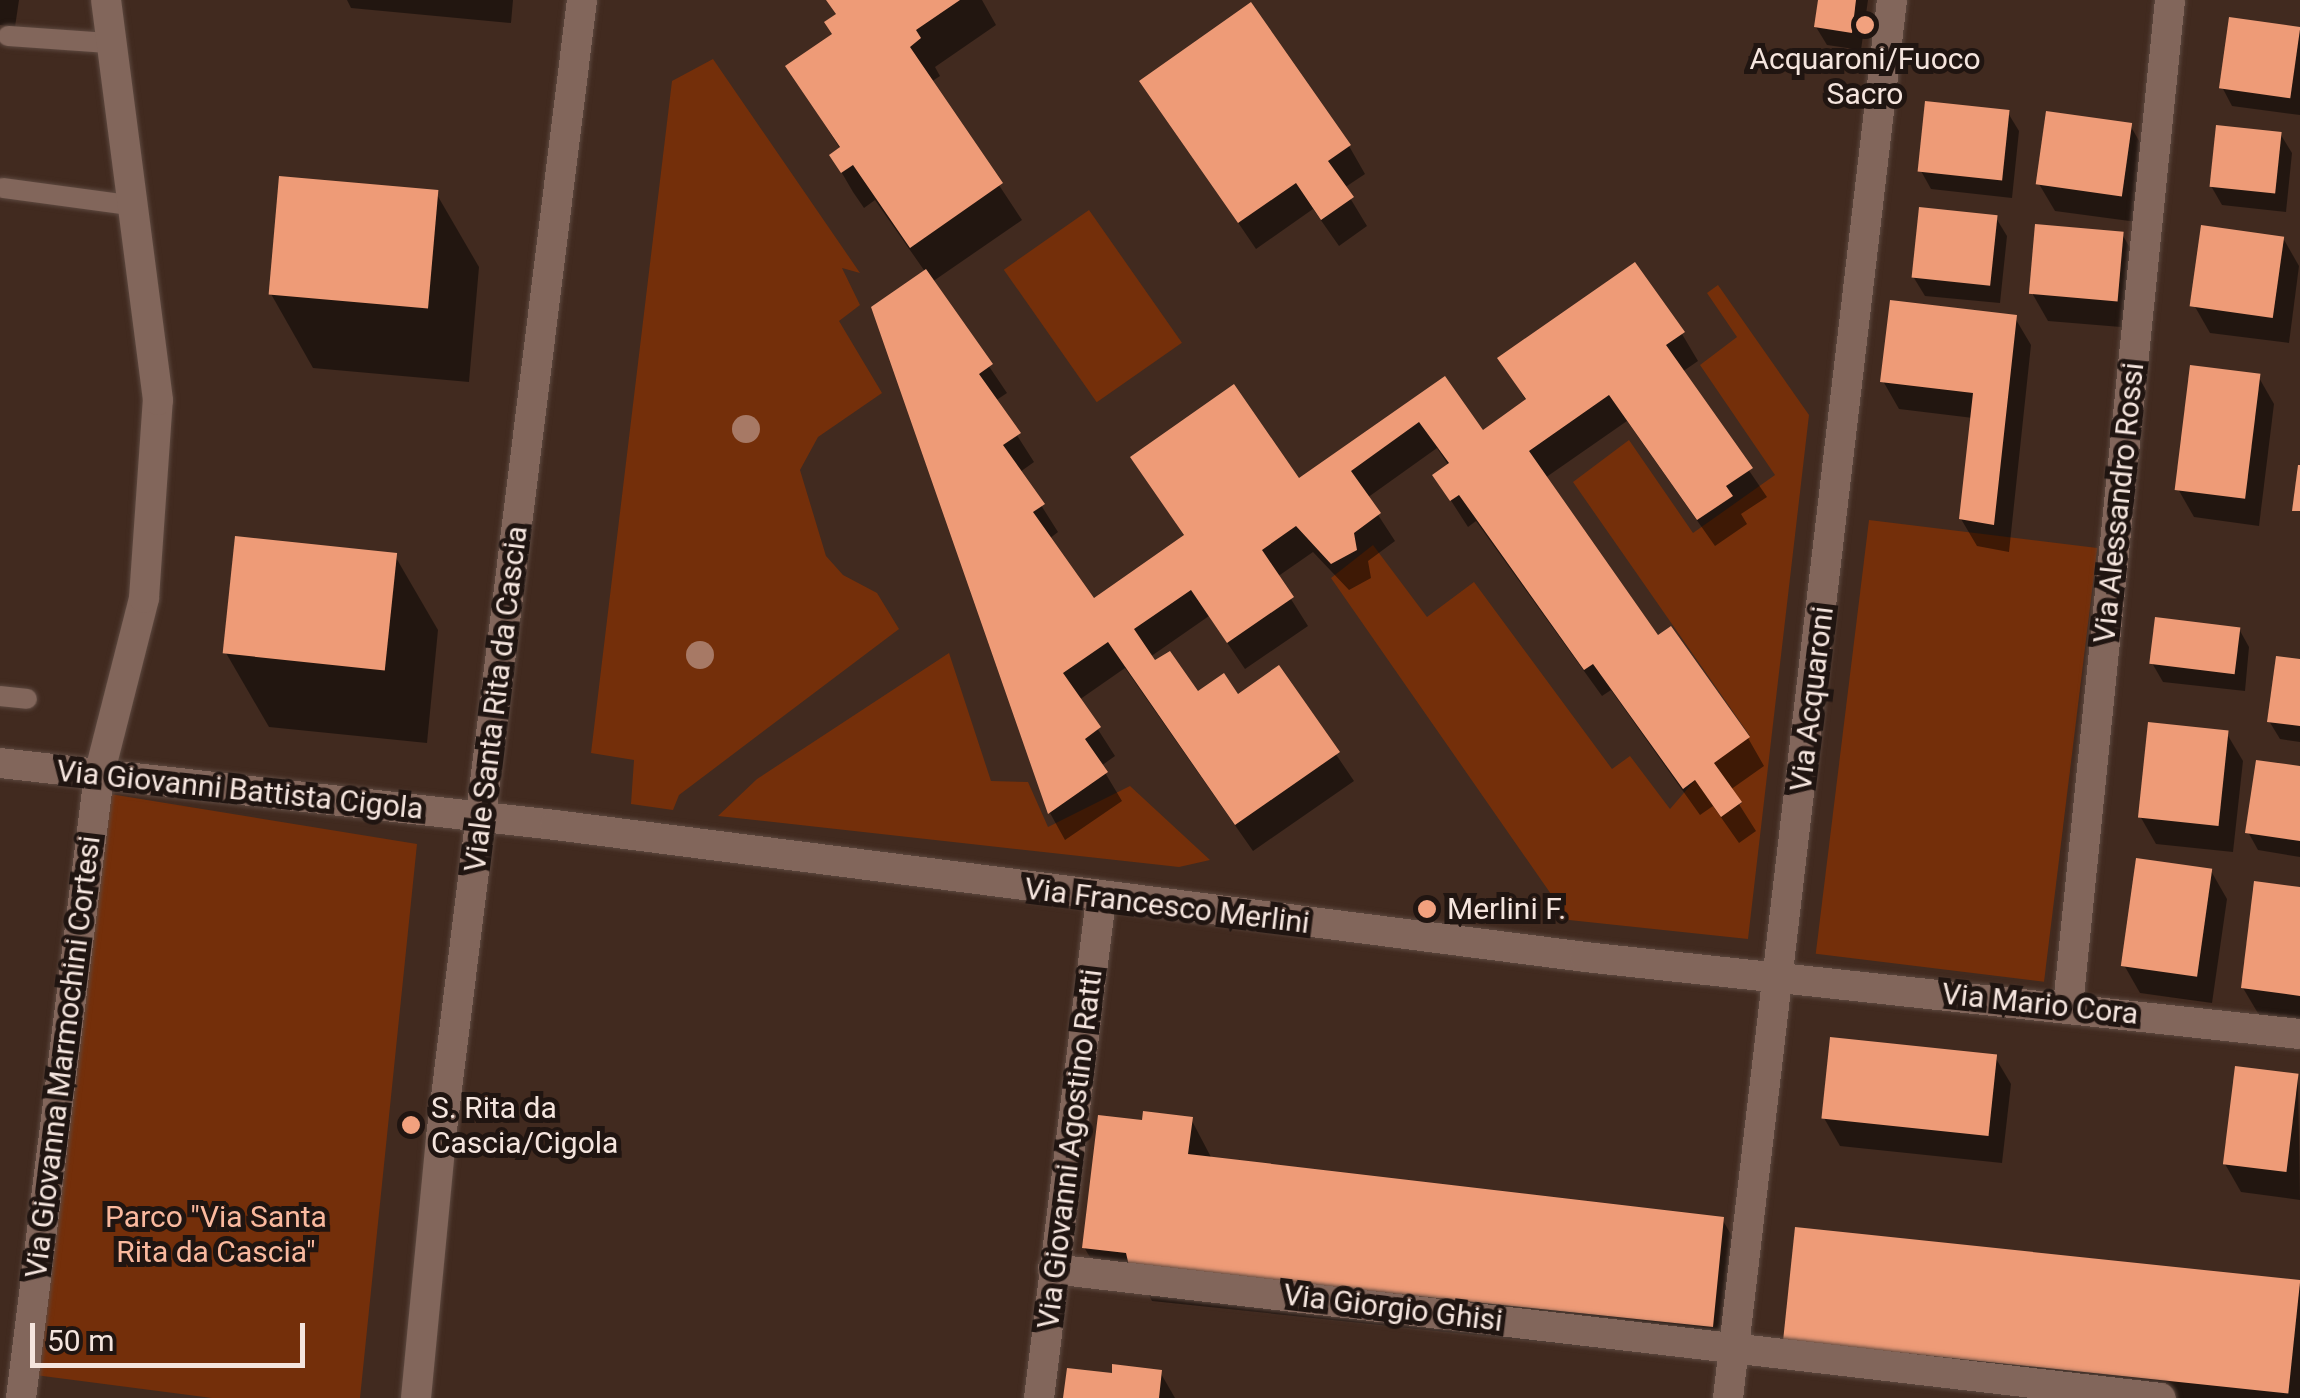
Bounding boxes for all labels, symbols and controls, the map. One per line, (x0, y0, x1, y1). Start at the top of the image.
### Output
marker: Acquaroni/Fuoco Sacro (1854, 14, 1876, 36)
place label: Acquaroni/Fuoco Sacro (1749, 41, 1981, 112)
street label: Via Alessandro Rossi (2086, 361, 2152, 645)
street label: Viale Santa Rita da Cascia (457, 524, 535, 874)
street label: Via Acquaroni (1783, 604, 1841, 794)
street label: Via Giovanni Battista Cigola (55, 753, 425, 827)
street label: Via Giovanna Marmochini Cortesi (18, 834, 108, 1280)
street label: Via Francesco Merlini (1022, 871, 1312, 941)
place label: Merlini F. (1447, 891, 1566, 927)
marker: Merlini F. (1416, 898, 1438, 920)
street label: Via Giovanni Agostino Ratti (1030, 967, 1110, 1331)
street label: Via Mario Cora (1940, 976, 2140, 1032)
place label: S. Rita da Cascia/Cigola (431, 1090, 618, 1160)
marker: S. Rita da Cascia/Cigola (400, 1114, 422, 1136)
park label: Parco "Via Santa Rita da Cascia" (105, 1199, 327, 1270)
street label: Via Giorgio Ghisi (1281, 1277, 1505, 1339)
scale bar (35, 1303, 310, 1365)
text: 50 m (47, 1323, 114, 1358)

